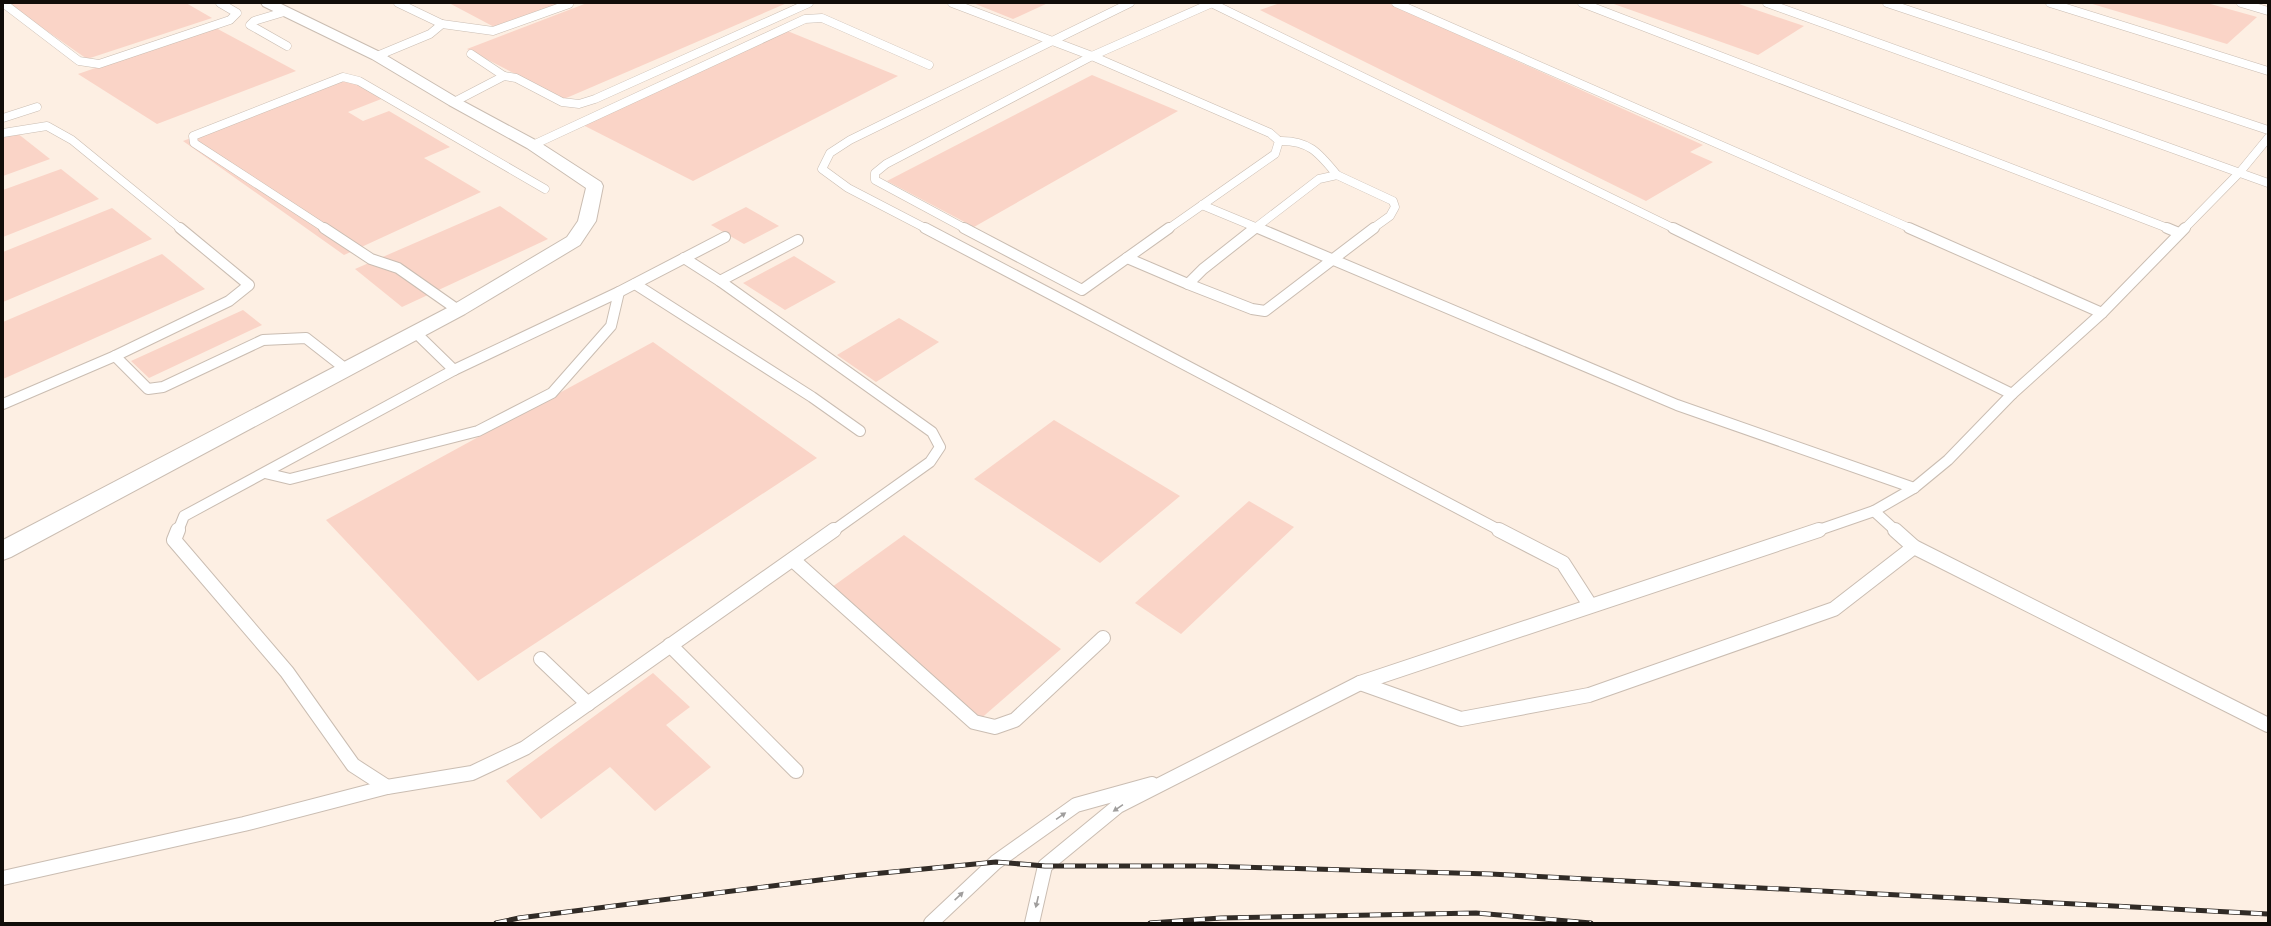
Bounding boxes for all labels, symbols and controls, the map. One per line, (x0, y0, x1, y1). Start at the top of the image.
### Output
one-way arrow (1112, 804, 1123, 811)
one-way arrow (1056, 812, 1066, 820)
one-way arrow (954, 892, 964, 901)
one-way arrow (1033, 895, 1039, 908)

